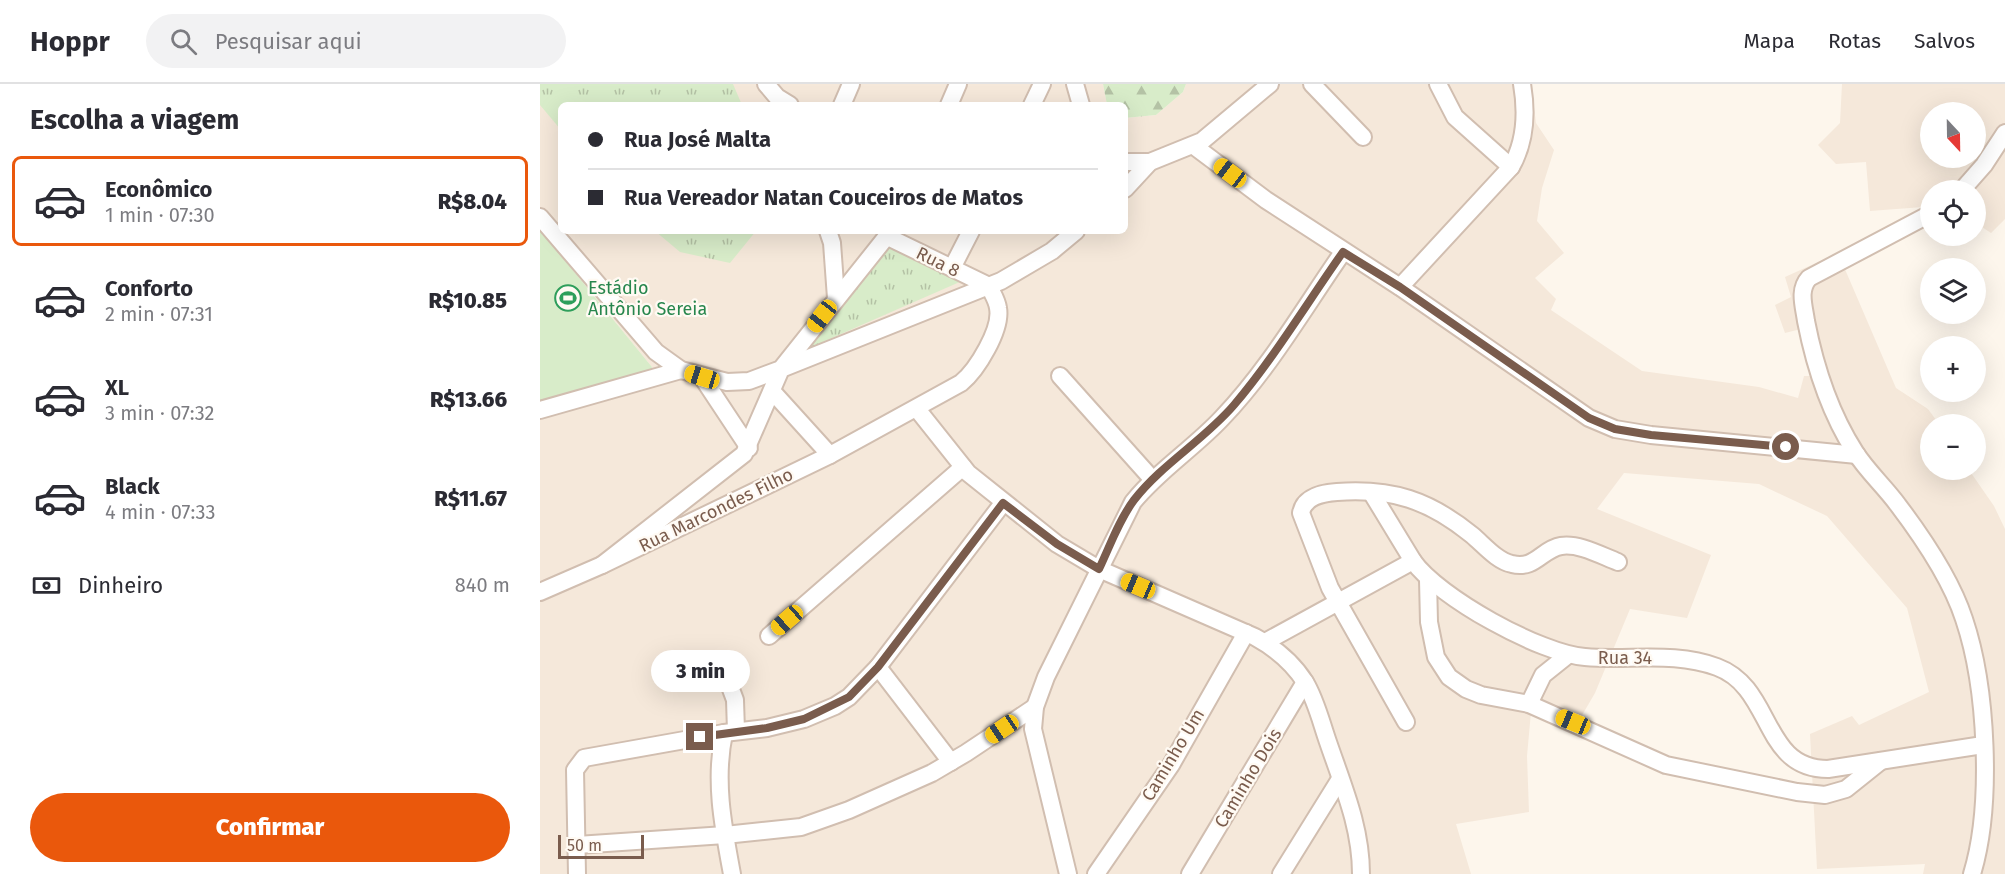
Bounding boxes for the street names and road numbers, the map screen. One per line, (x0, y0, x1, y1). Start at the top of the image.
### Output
street label: Rua 8 (913, 242, 963, 282)
street label: Rua Marcondes Filho (635, 463, 797, 557)
street label: Rua 34 (1598, 647, 1653, 669)
street label: Caminho Um (1137, 705, 1209, 805)
street label: Caminho Dois (1210, 724, 1286, 832)

